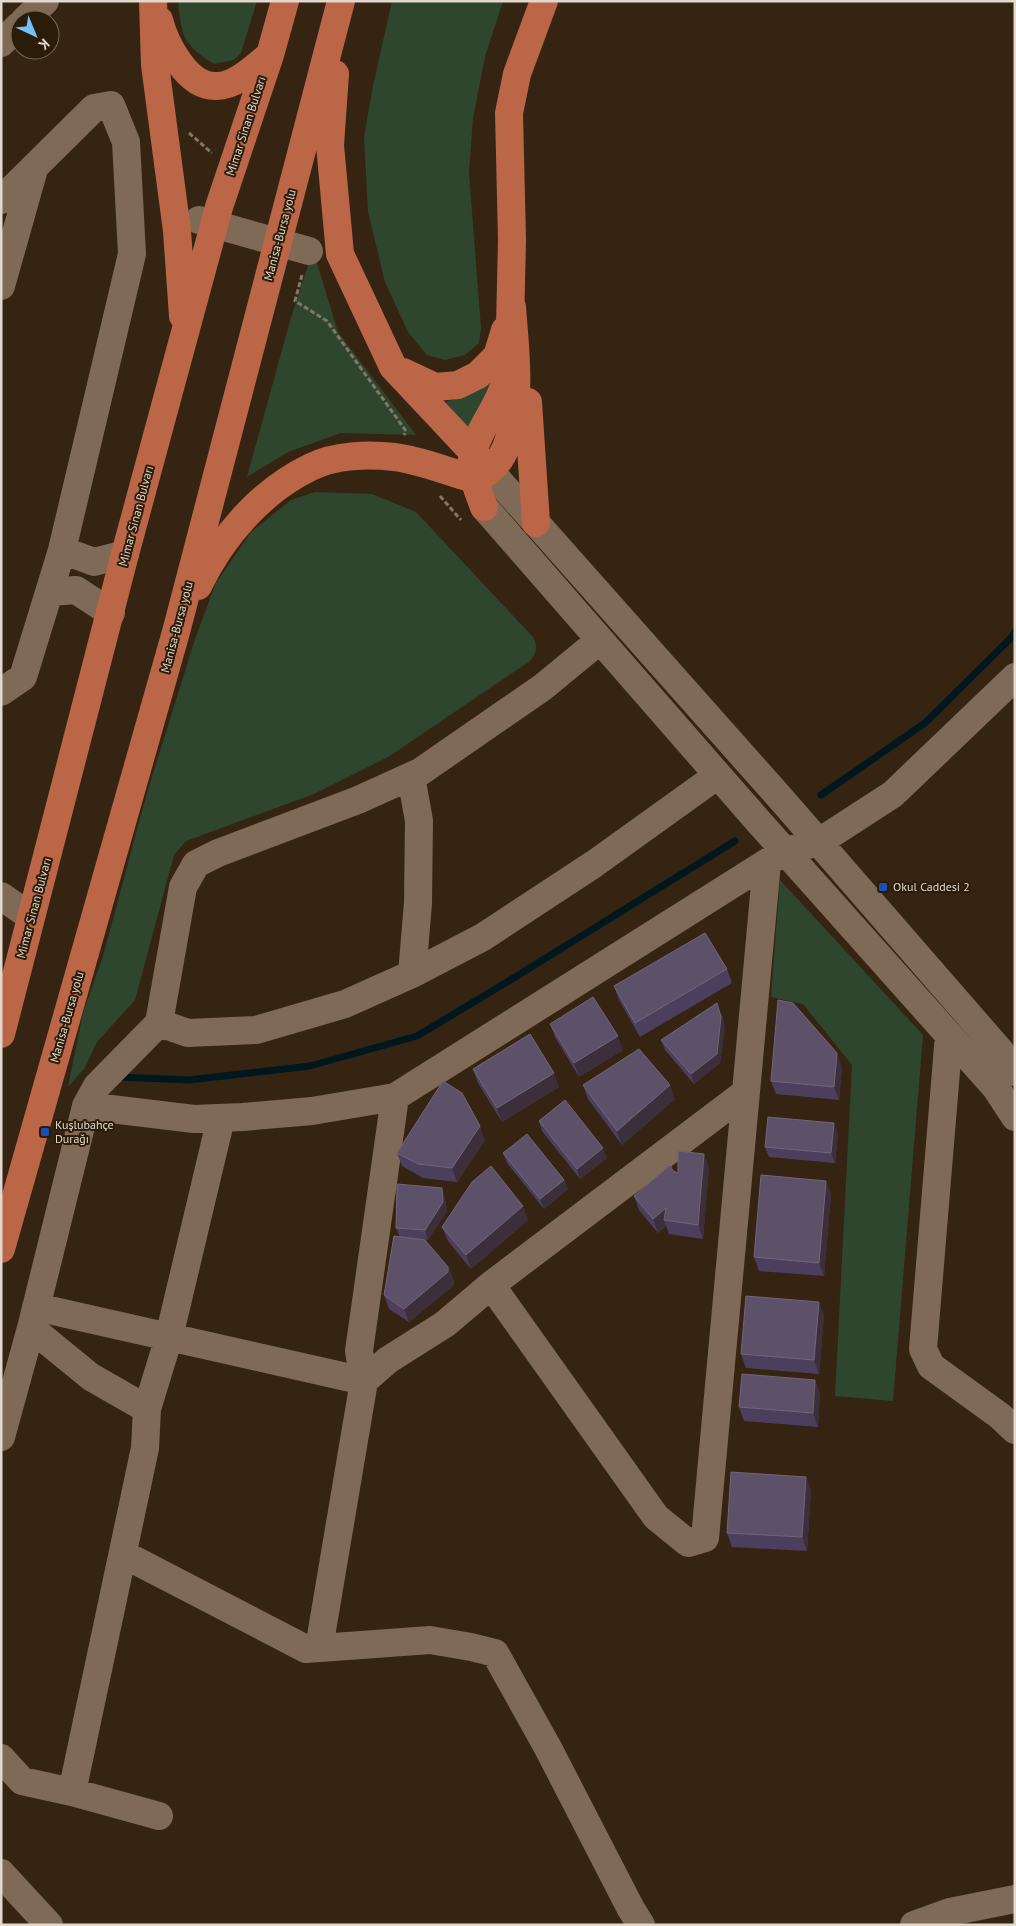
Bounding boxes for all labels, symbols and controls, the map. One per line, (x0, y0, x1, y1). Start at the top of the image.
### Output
north arrow (10, 10, 60, 60)
text: K (34, 35, 53, 54)
street label: Mimar Sinan Bulvarı (222, 74, 269, 177)
street label: Manisa-Bursa yolu (260, 188, 299, 282)
street label: Mimar Sinan Bulvarı (115, 464, 156, 568)
street label: Manisa-Bursa yolu (157, 580, 196, 674)
street label: Mimar Sinan Bulvarı (13, 856, 54, 960)
place label: Okul Caddesi 2 (893, 879, 970, 894)
marker: Okul Caddesi 2 (877, 881, 889, 893)
street label: Manisa-Bursa yolu (46, 970, 87, 1064)
place label: Kuşlubahçe Durağı (55, 1117, 114, 1146)
marker: Kuşlubahçe Durağı (39, 1126, 51, 1138)

